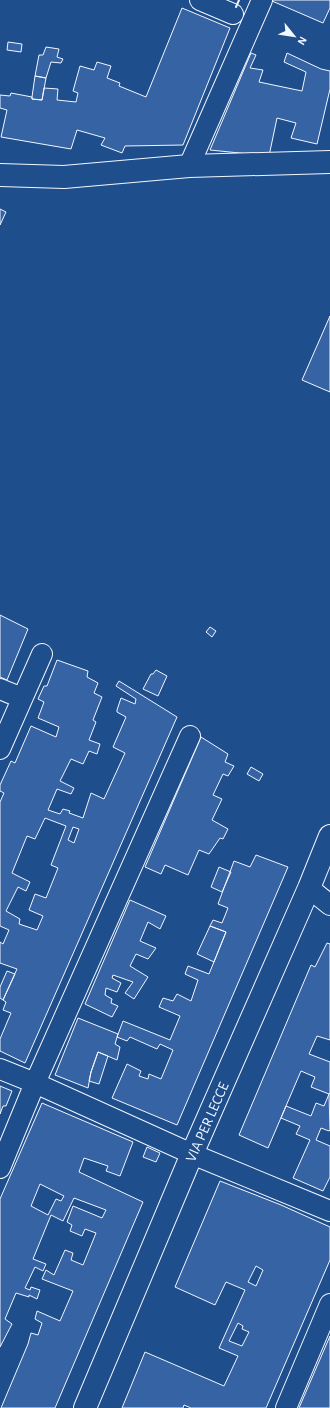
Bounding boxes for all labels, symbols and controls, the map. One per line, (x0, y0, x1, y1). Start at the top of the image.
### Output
north arrow (274, 16, 314, 56)
text: N (296, 35, 309, 47)
street label: VIA PER LECCE (183, 1080, 232, 1164)

